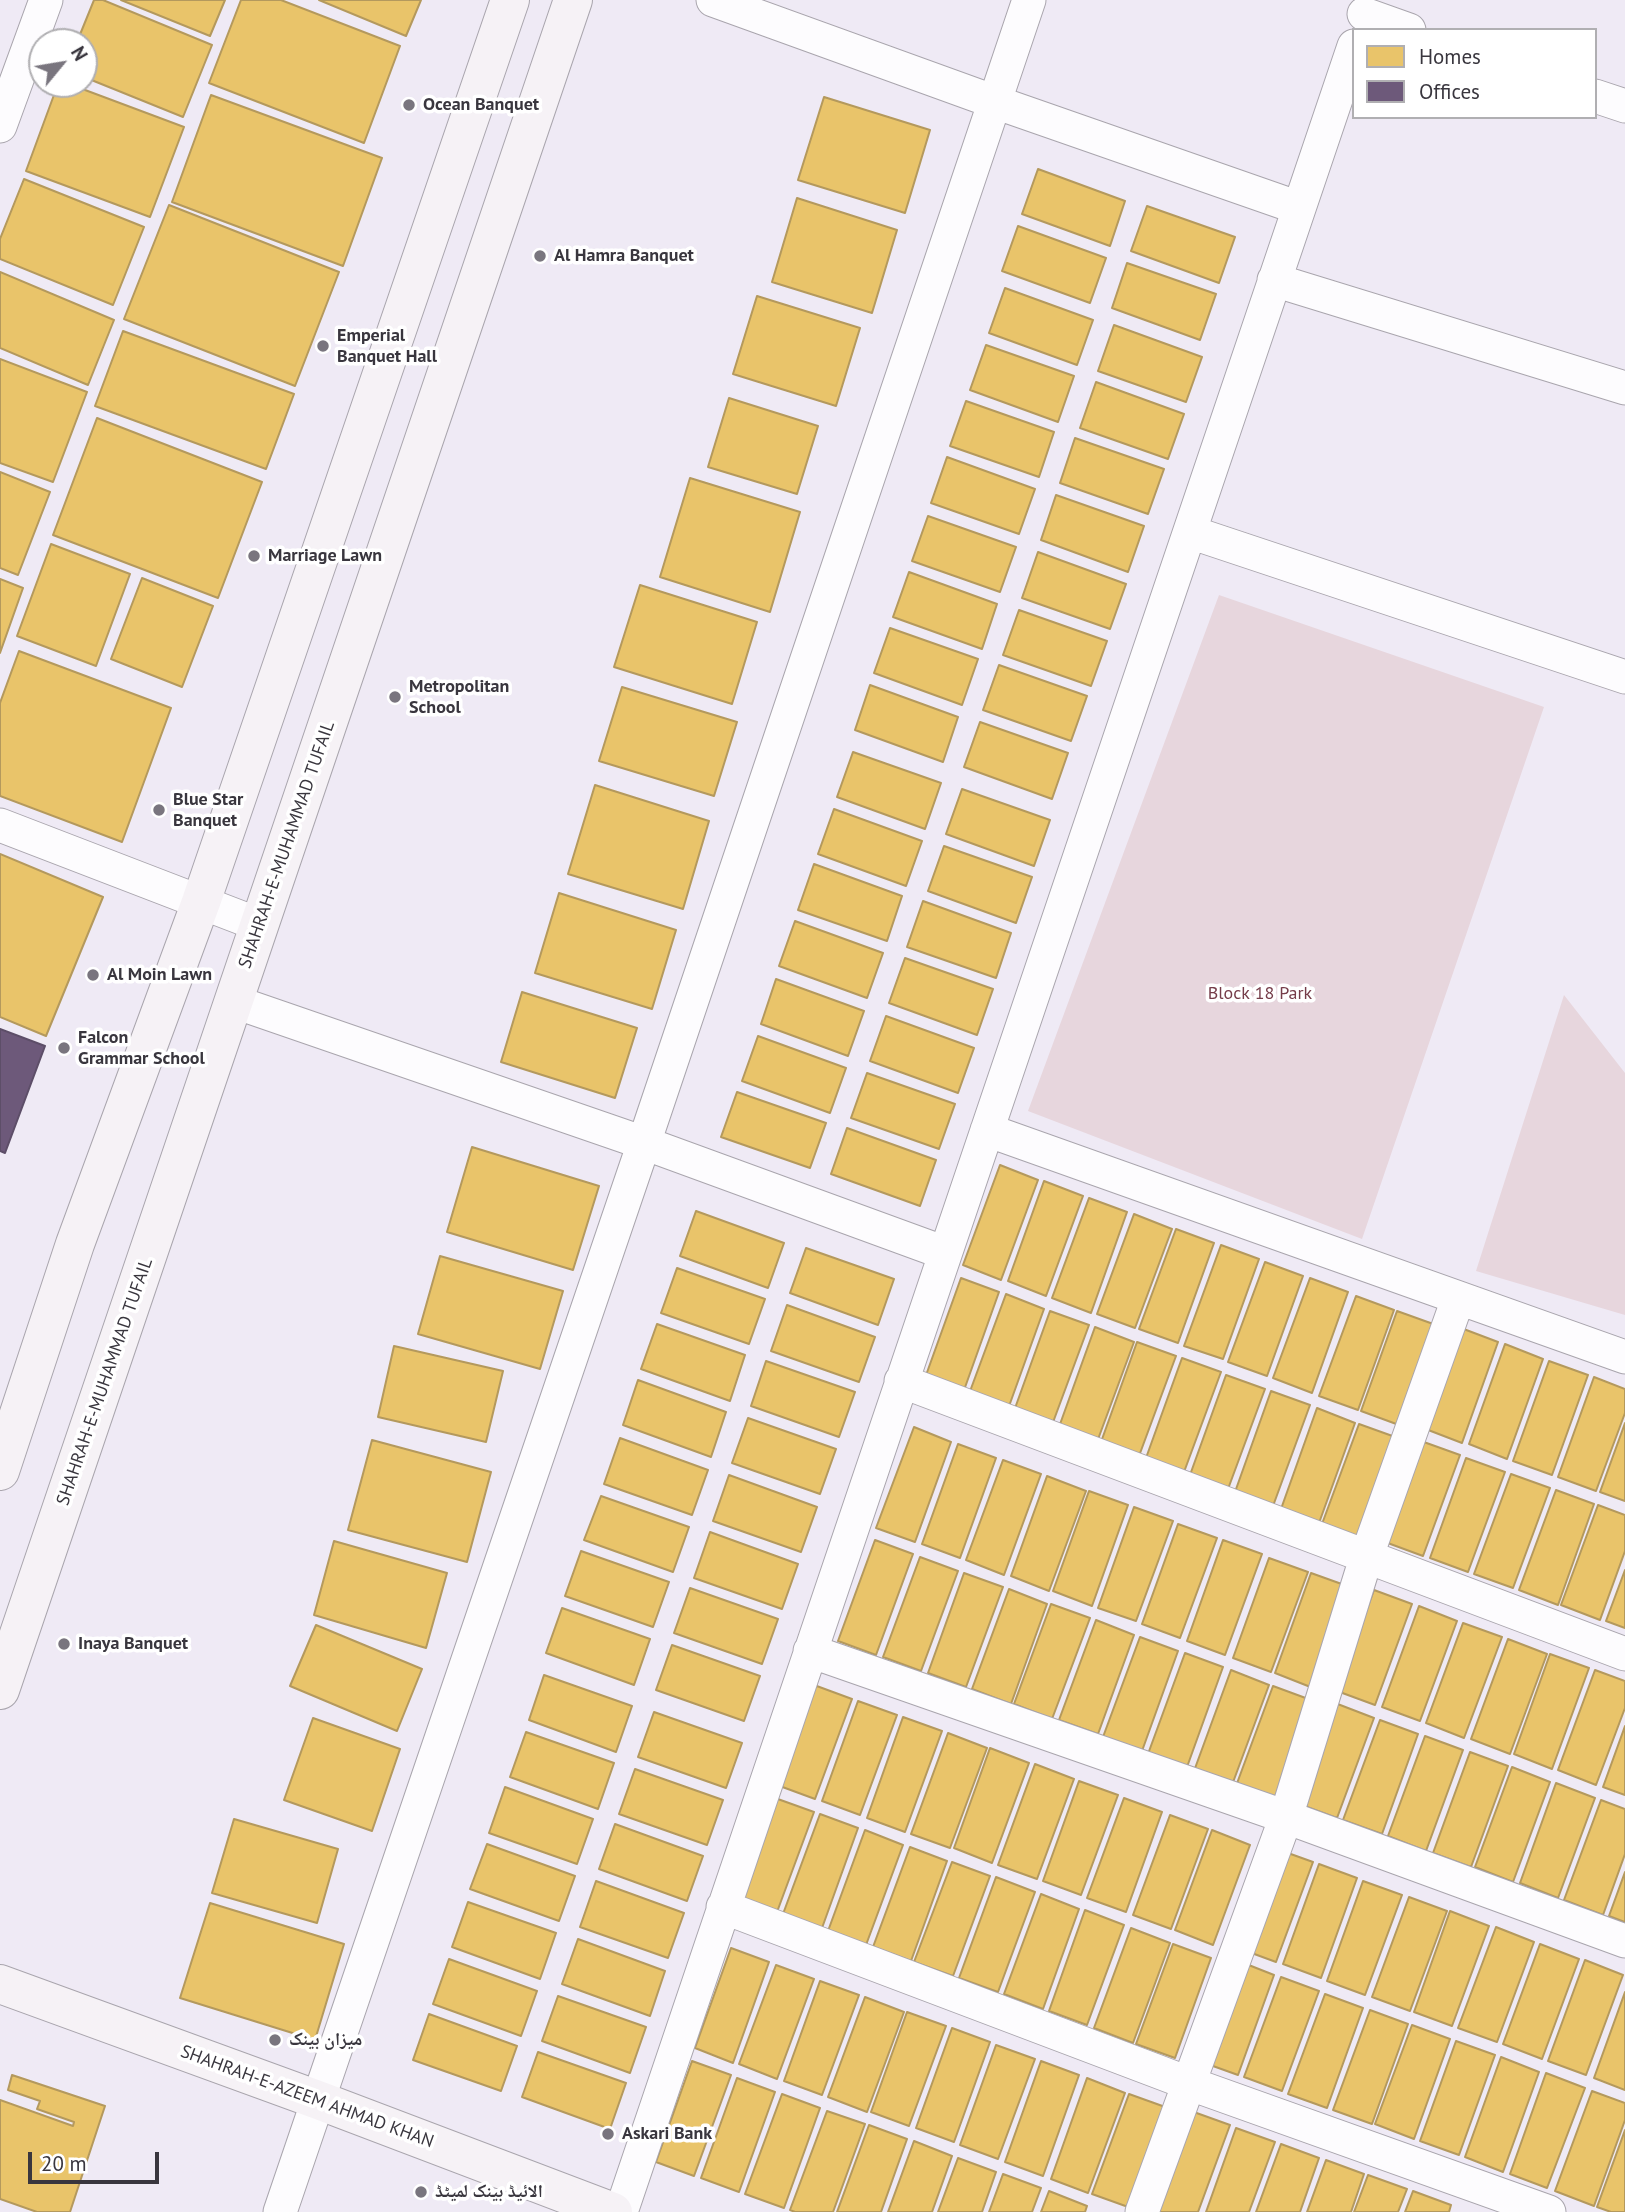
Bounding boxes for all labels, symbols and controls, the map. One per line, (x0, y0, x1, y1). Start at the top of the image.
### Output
north arrow (28, 28, 98, 98)
legend (1352, 28, 1597, 119)
text: N (66, 42, 93, 65)
text: Homes (1419, 43, 1481, 70)
text: Offices (1419, 78, 1480, 105)
place label: Ocean Banquet (423, 94, 539, 116)
marker: Ocean Banquet (401, 97, 417, 113)
place label: Al Hamra Banquet (554, 245, 694, 267)
marker: Al Hamra Banquet (532, 248, 548, 264)
place label: Emperial Banquet Hall (337, 325, 437, 368)
marker: Emperial Banquet Hall (315, 338, 331, 354)
place label: Marriage Lawn (268, 545, 382, 567)
marker: Marriage Lawn (246, 548, 262, 564)
place label: Metropolitan School (409, 676, 509, 718)
marker: Metropolitan School (387, 689, 403, 705)
street label: SHAHRAH-E-MUHAMMAD TUFAIL (234, 719, 340, 971)
place label: Blue Star Banquet (173, 789, 243, 832)
marker: Blue Star Banquet (151, 802, 167, 818)
place label: Al Moin Lawn (107, 964, 212, 986)
marker: Al Moin Lawn (85, 967, 101, 983)
park label: Block 18 Park (1208, 983, 1312, 1005)
place label: Falcon Grammar School (78, 1027, 205, 1070)
marker: Falcon Grammar School (56, 1040, 72, 1056)
street label: SHAHRAH-E-MUHAMMAD TUFAIL (52, 1256, 158, 1508)
place label: Inaya Banquet (78, 1633, 188, 1655)
marker: Inaya Banquet (56, 1636, 72, 1652)
place label: میزان بینک (289, 2029, 362, 2051)
marker: میزان بینک (267, 2032, 283, 2048)
street label: SHAHRAH-E-AZEEM AHMAD KHAN (177, 2041, 437, 2153)
place label: Askari Bank (622, 2123, 712, 2145)
marker: Askari Bank (600, 2126, 616, 2142)
scale bar (32, 2138, 163, 2182)
text: 20 m (41, 2150, 87, 2177)
place label: الائیڈ بینک لمیٹڈ (435, 2181, 543, 2203)
marker: الائیڈ بینک لمیٹڈ (413, 2184, 429, 2200)

